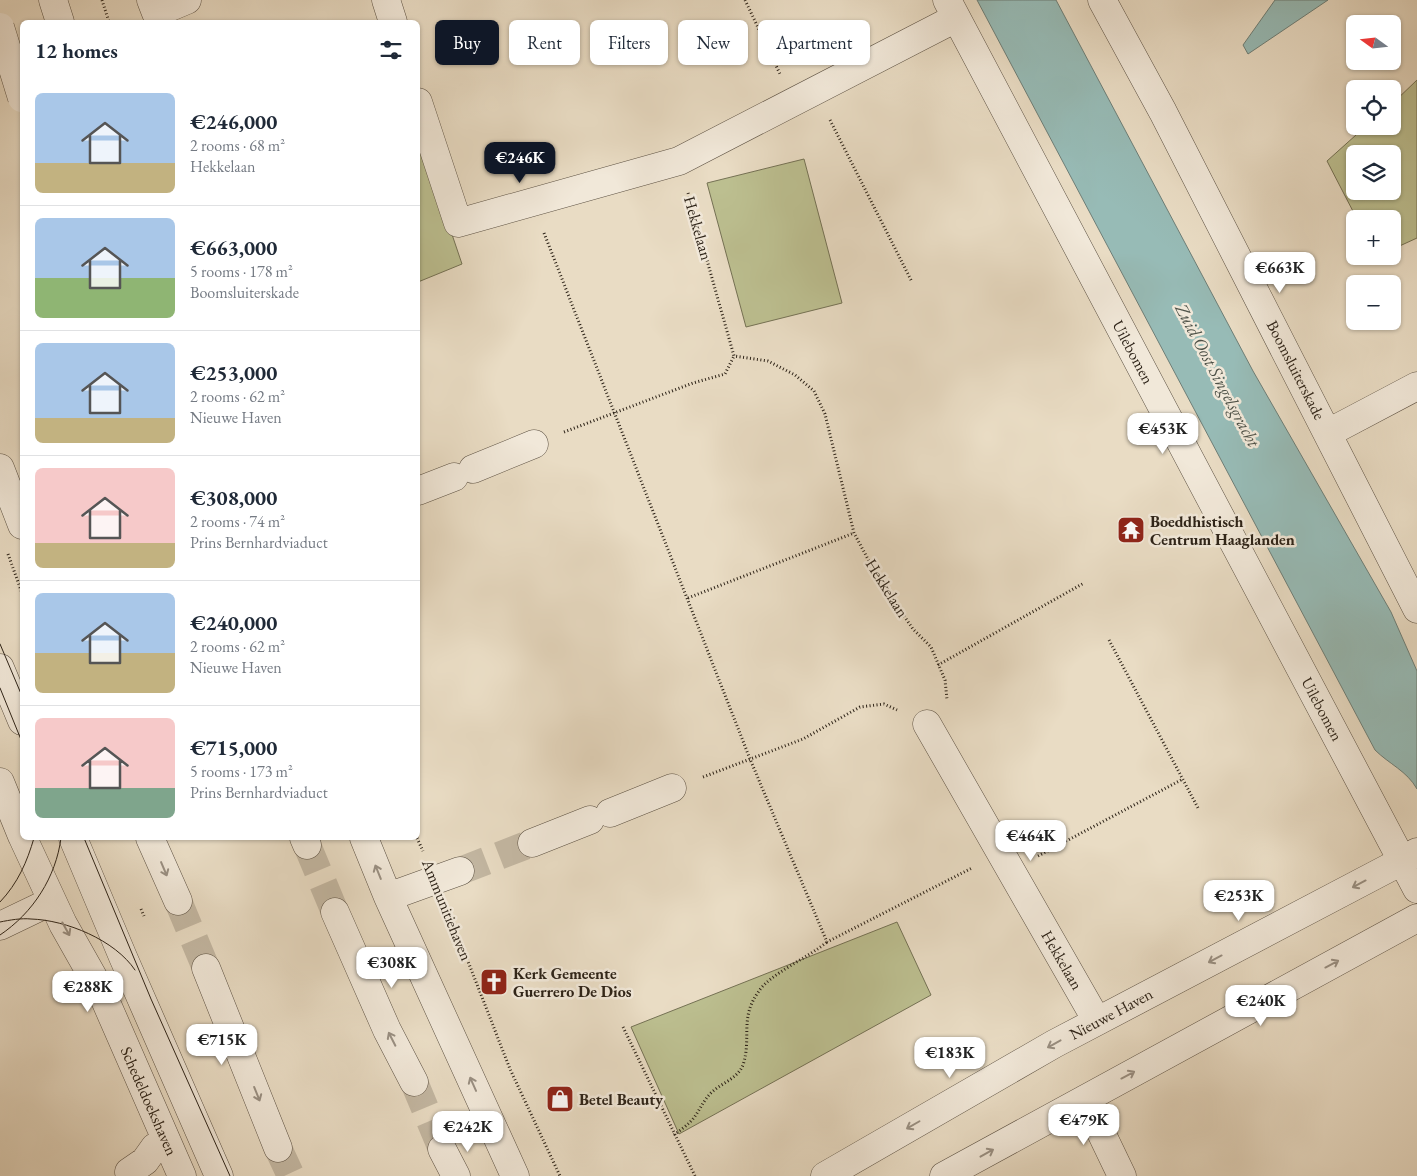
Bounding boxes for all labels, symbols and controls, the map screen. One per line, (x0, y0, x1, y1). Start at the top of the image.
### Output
north arrow (1346, 15, 1401, 70)
map controls (1346, 15, 1401, 330)
chip: Buy (435, 20, 499, 65)
chip: Rent (509, 20, 580, 65)
chip: Filters (590, 20, 668, 65)
chip: New (678, 20, 748, 65)
chip: Apartment (758, 20, 870, 65)
icon: filters (377, 36, 405, 64)
text: 12 homes (35, 37, 118, 64)
button: locate (1346, 80, 1401, 135)
text: €246,000 (190, 108, 277, 135)
icon: home (75, 113, 135, 173)
text: 2 rooms · 68 m² (190, 135, 285, 156)
pin: €246K (485, 142, 555, 184)
button: layers (1346, 145, 1401, 200)
text: €246K (495, 147, 545, 168)
text: Hekkelaan (190, 156, 256, 177)
street label: Hekkelaan (679, 194, 717, 263)
button: + (1346, 210, 1401, 265)
text: €663,000 (190, 234, 277, 261)
icon: home (75, 238, 135, 298)
pin: €663K (1245, 252, 1315, 294)
text: €663K (1255, 257, 1305, 278)
text: 5 rooms · 178 m² (190, 261, 293, 282)
button: − (1346, 275, 1401, 330)
text: Boomsluiterskade (190, 282, 299, 303)
water label: Zuid Oost Singelsgracht (1169, 298, 1266, 452)
street label: Uilebomen (1108, 317, 1159, 388)
street label: Boomsluiterskade (1262, 317, 1330, 423)
text: €253,000 (190, 359, 277, 386)
icon: home (75, 363, 135, 423)
text: 2 rooms · 62 m² (190, 386, 285, 407)
text: Nieuwe Haven (190, 407, 282, 428)
pin: €453K (1128, 412, 1198, 455)
text: €453K (1138, 418, 1188, 439)
text: €308,000 (190, 484, 277, 511)
icon: home (75, 488, 135, 548)
text: 2 rooms · 74 m² (190, 511, 285, 532)
place label: Boeddhistisch Centrum Haaglanden (1150, 511, 1295, 550)
temple icon: Boeddhistisch Centrum Haaglanden (1116, 515, 1146, 545)
text: Prins Bernhardviaduct (190, 532, 328, 553)
street label: Hekkelaan (861, 555, 914, 622)
text: €240,000 (190, 609, 277, 636)
icon: home (75, 613, 135, 673)
text: 2 rooms · 62 m² (190, 636, 285, 657)
text: Nieuwe Haven (190, 657, 282, 678)
street label: Uilebomen (1297, 674, 1348, 745)
text: €715,000 (190, 734, 277, 761)
icon: home (75, 738, 135, 798)
text: 5 rooms · 173 m² (190, 761, 293, 782)
text: Prins Bernhardviaduct (190, 782, 328, 803)
pin: €464K (996, 820, 1066, 862)
text: €464K (1006, 825, 1056, 846)
street label: Ammunitiehaven (417, 855, 477, 964)
one-way arrow (160, 861, 169, 876)
one-way arrow (372, 865, 382, 880)
one-way arrow (1351, 879, 1366, 889)
pin: €253K (1204, 880, 1274, 922)
text: €253K (1214, 885, 1264, 906)
one-way arrow (62, 921, 72, 936)
street label: Hekkelaan (1037, 926, 1088, 994)
pin: €308K (357, 946, 427, 989)
text: €308K (367, 952, 417, 973)
one-way arrow (1207, 954, 1222, 964)
one-way arrow (1325, 959, 1339, 969)
place label: Kerk Gemeente Guerrero De Dios (513, 963, 632, 1002)
church icon: Kerk Gemeente Guerrero De Dios (479, 967, 509, 997)
pin: €288K (53, 970, 123, 1013)
text: €288K (63, 976, 113, 997)
street label: Nieuwe Haven (1066, 983, 1157, 1045)
pin: €240K (1226, 984, 1296, 1027)
text: €240K (1236, 990, 1286, 1011)
pin: €715K (187, 1024, 257, 1066)
text: €715K (197, 1029, 247, 1050)
one-way arrow (387, 1032, 396, 1047)
pin: €183K (915, 1036, 985, 1079)
one-way arrow (1047, 1040, 1062, 1050)
text: €183K (925, 1042, 975, 1063)
street label: Schedeldoekshaven (116, 1043, 183, 1159)
one-way arrow (1120, 1070, 1135, 1079)
one-way arrow (468, 1077, 477, 1092)
shop icon: Betel Beauty (545, 1084, 575, 1114)
one-way arrow (253, 1086, 262, 1101)
place label: Betel Beauty (579, 1089, 663, 1110)
pin: €479K (1049, 1104, 1119, 1146)
text: €479K (1059, 1109, 1109, 1130)
pin: €242K (433, 1110, 503, 1153)
text: €242K (443, 1116, 493, 1137)
one-way arrow (906, 1121, 921, 1131)
one-way arrow (979, 1147, 993, 1157)

